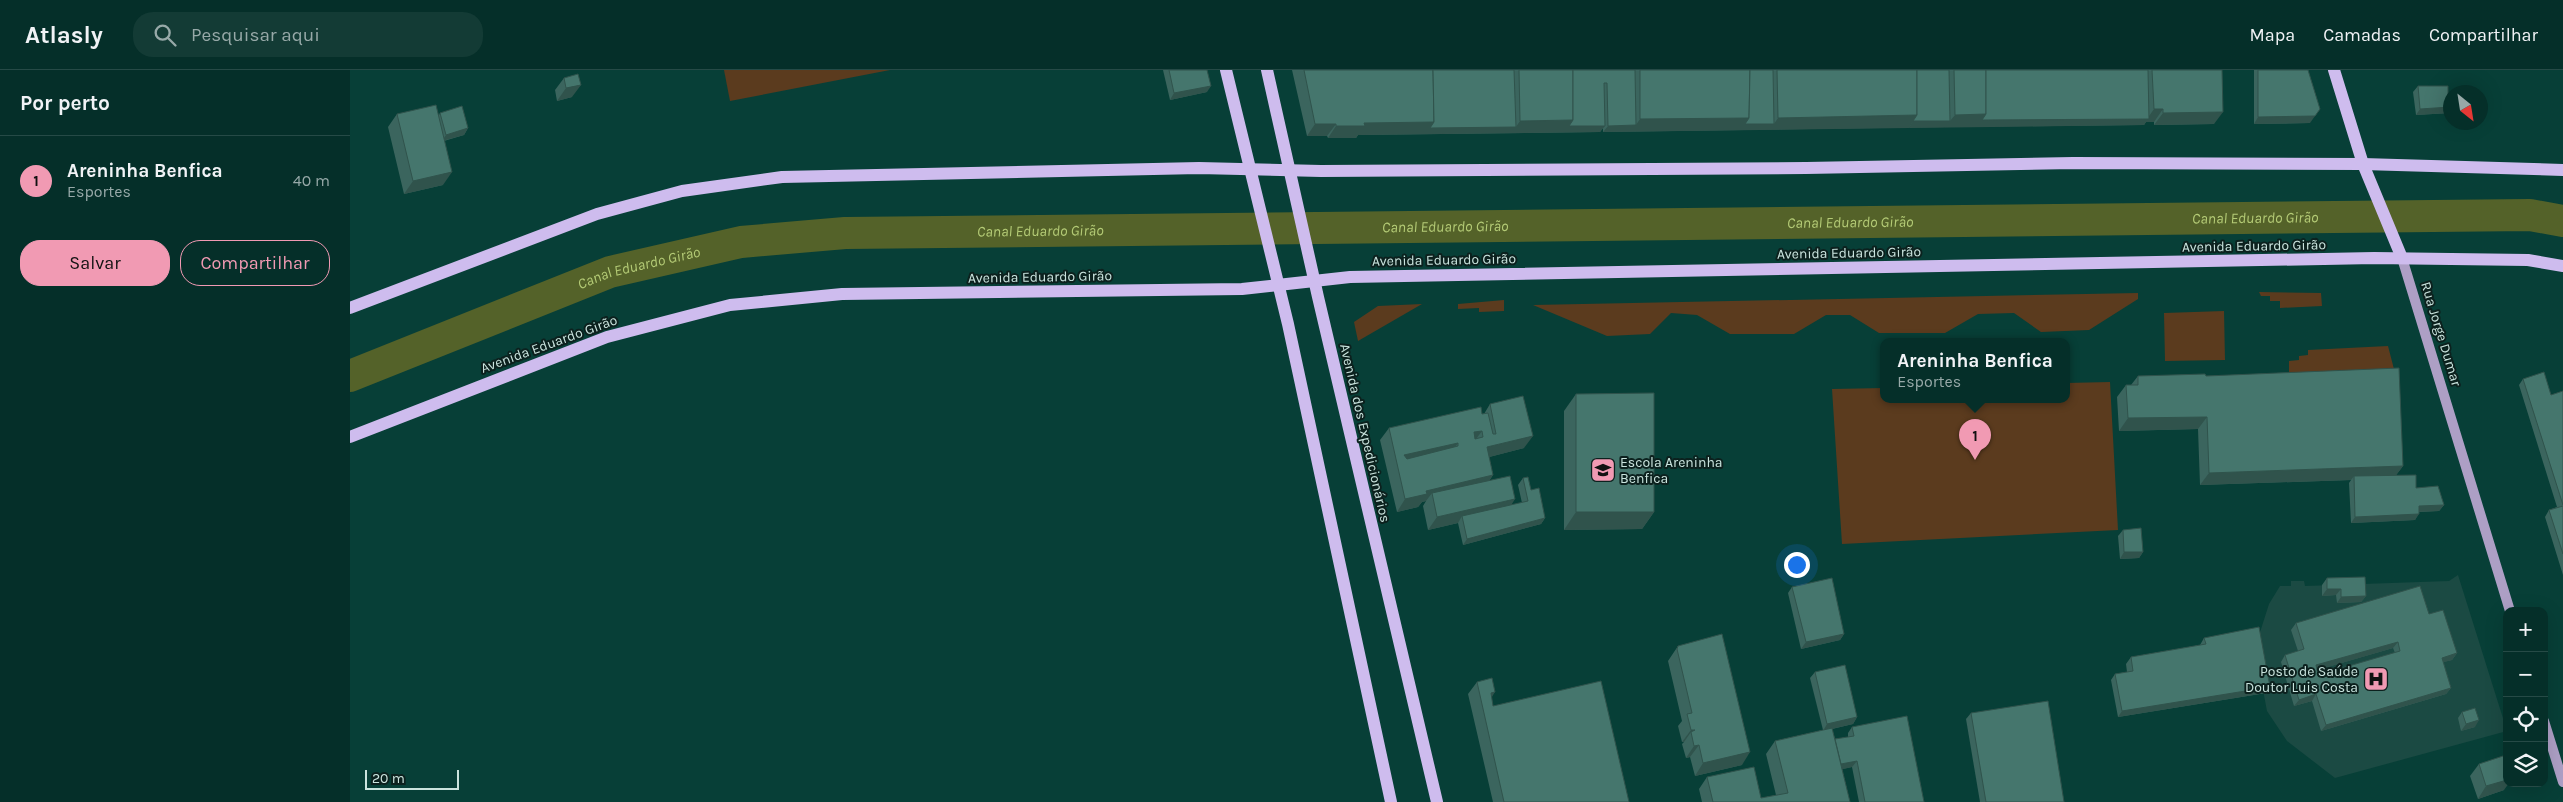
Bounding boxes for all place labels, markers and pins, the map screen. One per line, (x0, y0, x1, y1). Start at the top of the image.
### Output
pin: 1 (1959, 419, 1991, 460)
place label: Escola Areninha Benfica (1620, 454, 1723, 487)
school or university icon: Escola Areninha Benfica (1590, 457, 1616, 483)
place label: Posto de Saúde Doutor Luis Costa (2245, 663, 2358, 696)
hospital icon: Posto de Saúde Doutor Luis Costa (2363, 666, 2389, 692)

